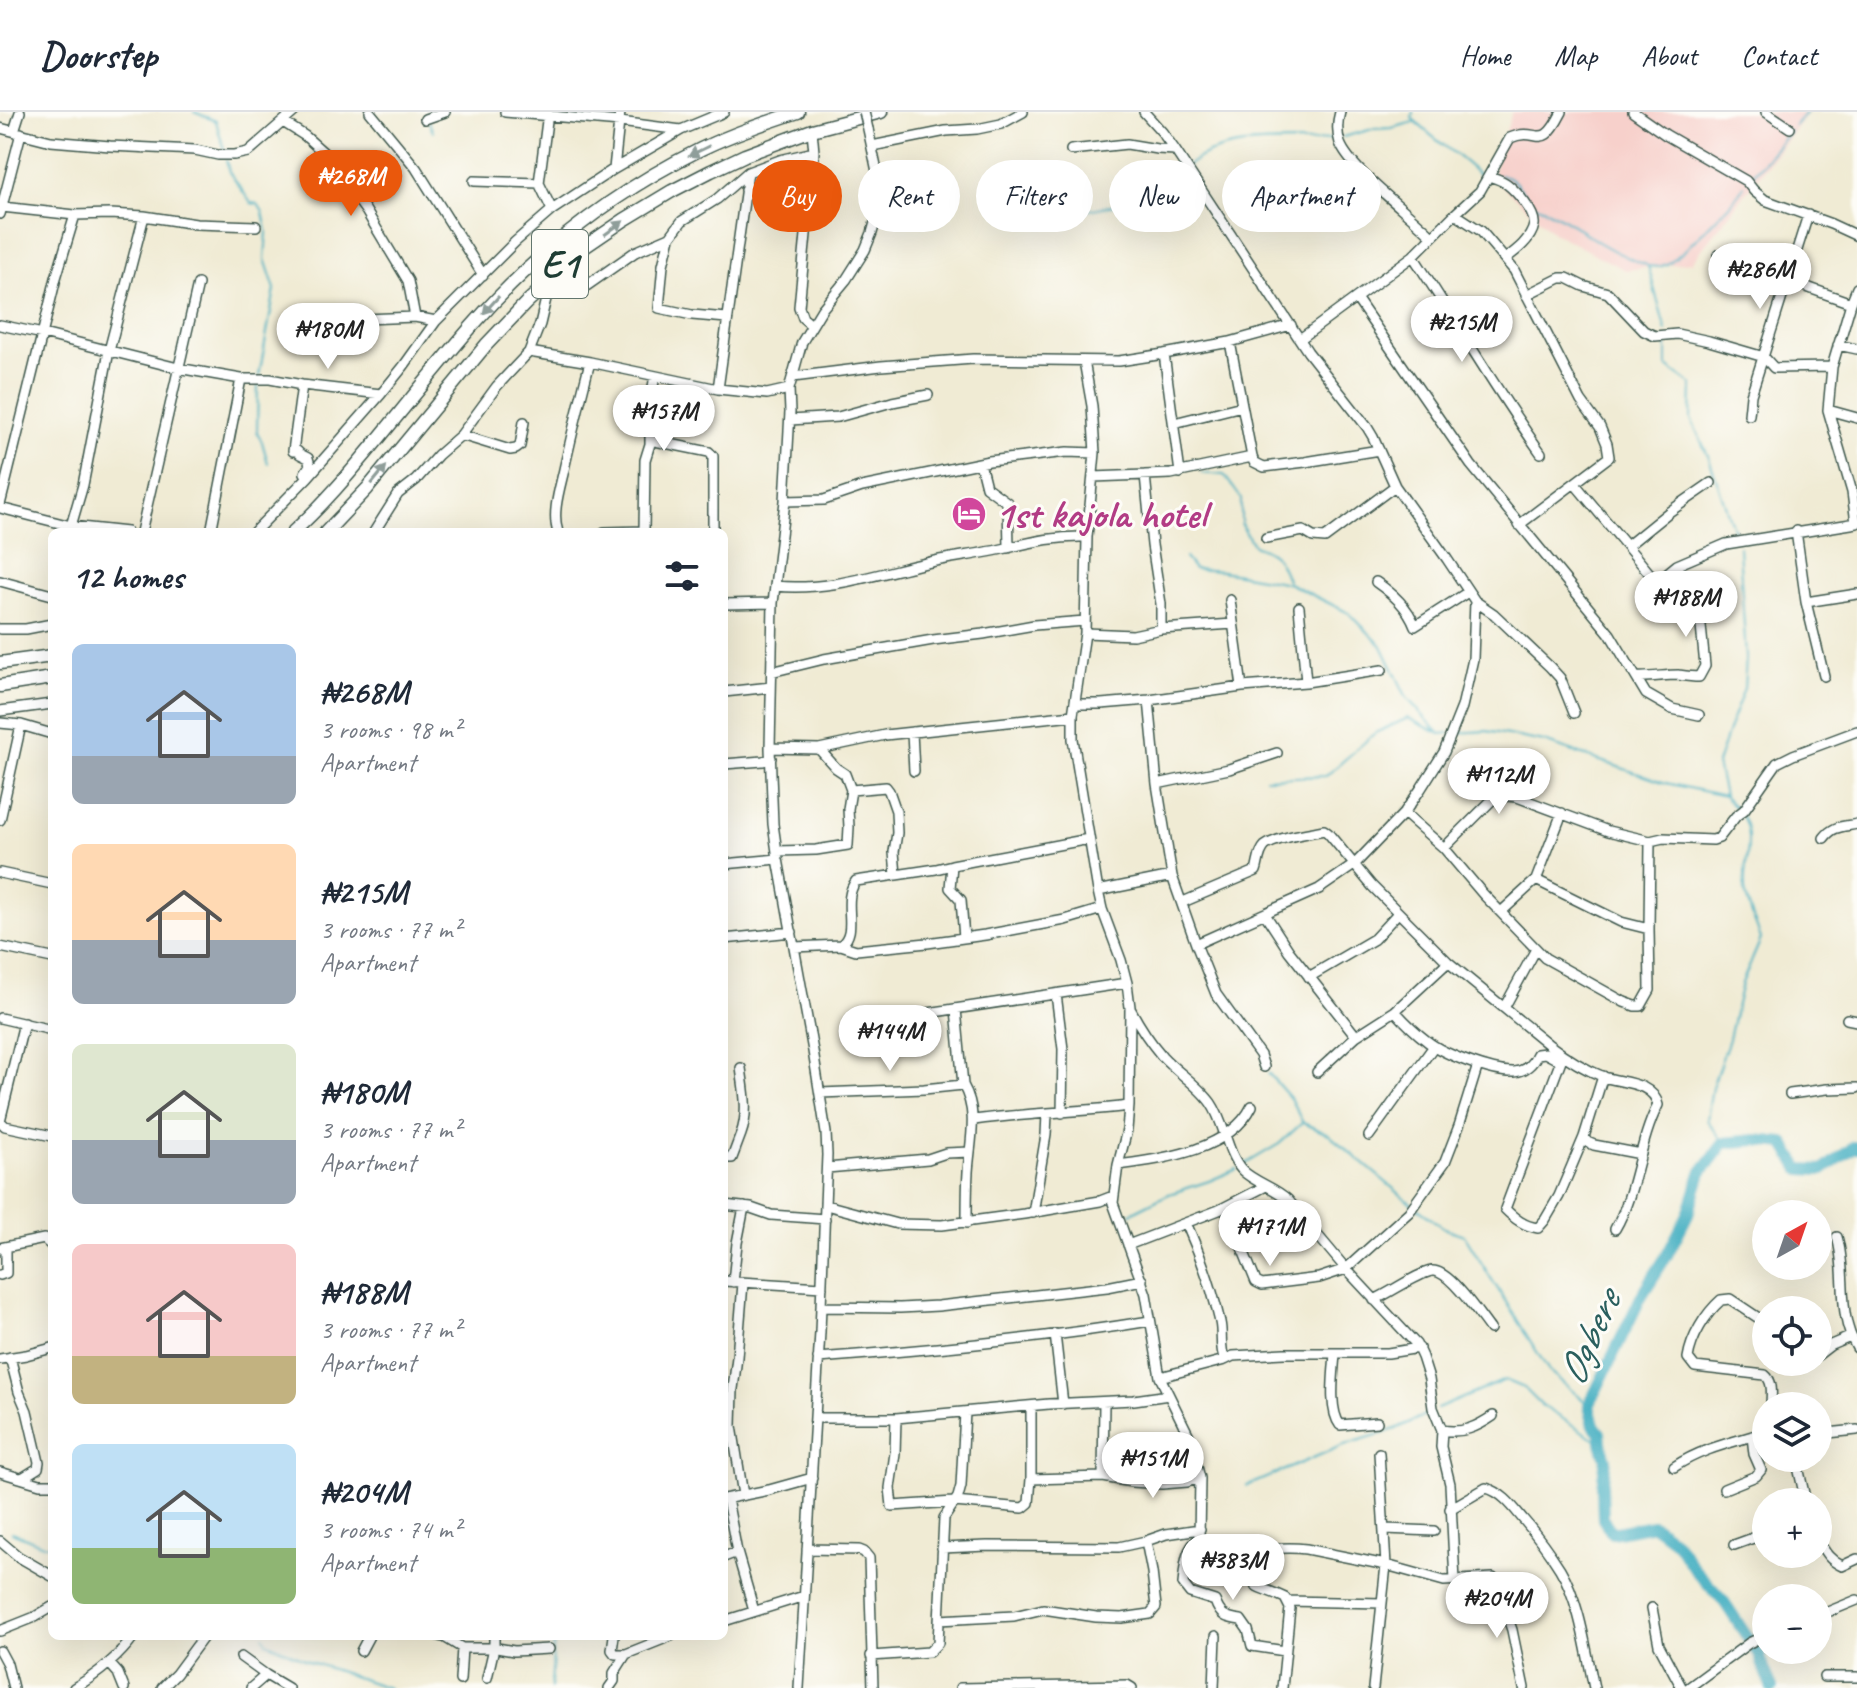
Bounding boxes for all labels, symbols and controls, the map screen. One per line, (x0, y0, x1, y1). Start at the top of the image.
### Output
text: Doorstep (40, 32, 157, 79)
text: Home (1460, 38, 1510, 73)
text: Map (1554, 38, 1597, 73)
text: About (1641, 38, 1697, 73)
text: Contact (1741, 38, 1817, 73)
one-way arrow (687, 144, 710, 157)
pin: ₦268M (295, 150, 407, 218)
text: ₦268M (317, 159, 385, 192)
chip: Buy (752, 160, 842, 232)
chip: Rent (858, 160, 960, 232)
chip: Filters (976, 160, 1093, 232)
chip: New (1109, 160, 1206, 232)
chip: Apartment (1222, 160, 1381, 232)
one-way arrow (604, 220, 624, 236)
road number: E1 (532, 230, 588, 298)
pin: ₦286M (1704, 243, 1816, 311)
text: ₦286M (1726, 252, 1794, 285)
one-way arrow (483, 295, 501, 314)
pin: ₦215M (1406, 296, 1518, 364)
pin: ₦180M (272, 303, 384, 371)
text: ₦215M (1429, 305, 1495, 338)
text: ₦180M (295, 312, 361, 345)
pin: ₦157M (608, 385, 720, 453)
text: ₦157M (631, 394, 697, 427)
one-way arrow (370, 465, 387, 485)
place label: 1st kajola hotel (995, 489, 1213, 539)
hotel icon: 1st kajola hotel (950, 495, 988, 533)
icon: filters (660, 554, 704, 598)
text: 12 homes (72, 555, 183, 598)
pin: ₦188M (1630, 571, 1742, 639)
text: ₦188M (1653, 580, 1719, 613)
text: ₦268M (320, 670, 408, 713)
icon: home (136, 676, 232, 772)
text: 3 rooms · 98 m² (320, 713, 461, 746)
text: Apartment (320, 746, 416, 779)
pin: ₦112M (1443, 748, 1555, 816)
text: ₦112M (1466, 757, 1532, 790)
text: ₦215M (320, 870, 407, 913)
icon: home (136, 876, 232, 972)
text: 3 rooms · 77 m² (320, 913, 461, 946)
text: Apartment (320, 946, 416, 979)
pin: ₦144M (834, 1005, 946, 1073)
text: ₦144M (857, 1014, 923, 1047)
text: ₦180M (320, 1070, 407, 1113)
icon: home (136, 1076, 232, 1172)
text: 3 rooms · 77 m² (320, 1113, 461, 1146)
text: Apartment (320, 1146, 416, 1179)
pin: ₦171M (1214, 1200, 1326, 1268)
north arrow (1752, 1200, 1832, 1280)
map controls (1752, 1200, 1832, 1664)
text: ₦171M (1237, 1209, 1303, 1242)
text: ₦188M (320, 1270, 407, 1313)
icon: home (136, 1276, 232, 1372)
water label: Ogbere (1545, 1277, 1636, 1393)
button: locate (1752, 1296, 1832, 1376)
text: 3 rooms · 77 m² (320, 1313, 461, 1346)
text: Apartment (320, 1346, 416, 1379)
button: layers (1752, 1392, 1832, 1472)
pin: ₦151M (1097, 1432, 1209, 1500)
text: ₦151M (1120, 1441, 1186, 1474)
text: ₦204M (320, 1470, 407, 1513)
icon: home (136, 1476, 232, 1572)
button: + (1752, 1488, 1832, 1568)
text: 3 rooms · 74 m² (320, 1513, 461, 1546)
pin: ₦383M (1177, 1534, 1289, 1602)
text: ₦383M (1200, 1543, 1266, 1576)
text: Apartment (320, 1546, 416, 1579)
pin: ₦204M (1441, 1572, 1553, 1640)
text: ₦204M (1464, 1581, 1530, 1614)
button: − (1752, 1584, 1832, 1664)

